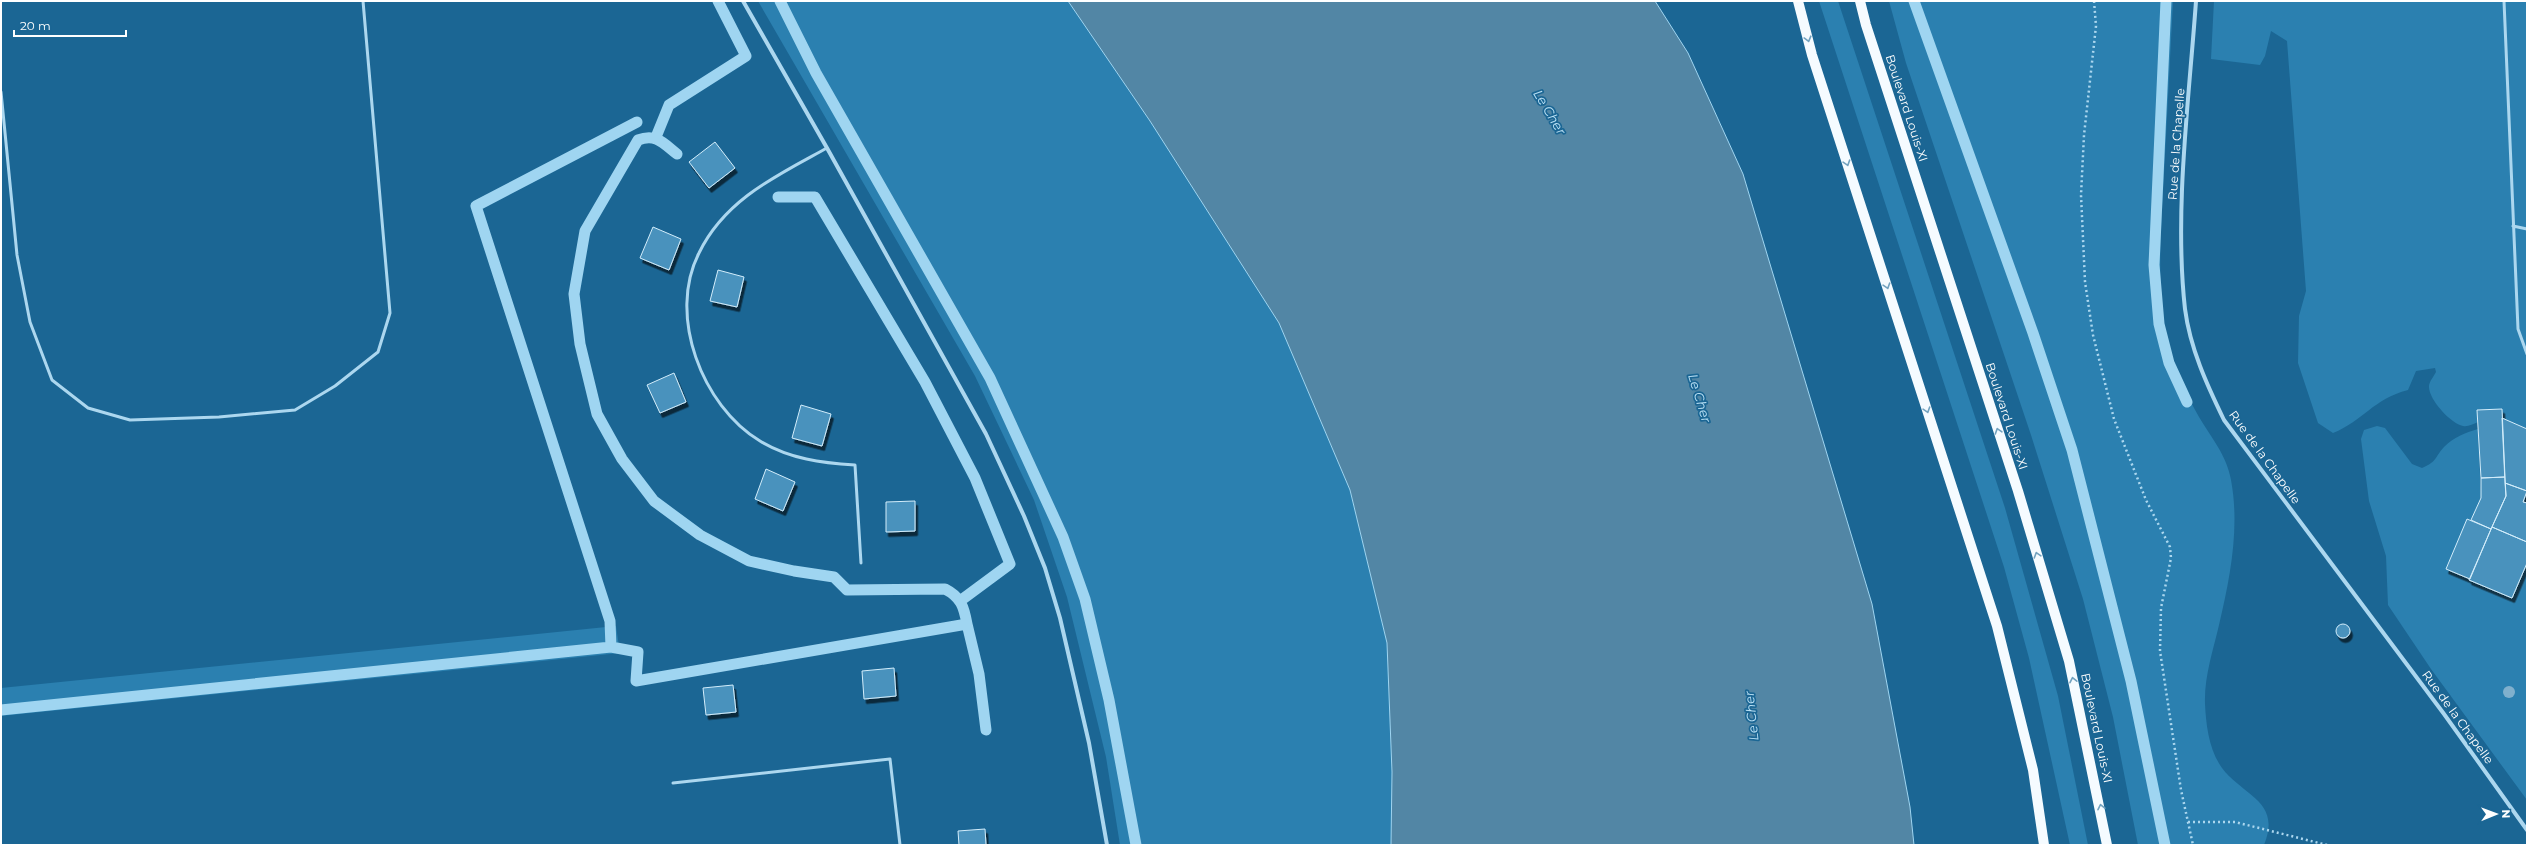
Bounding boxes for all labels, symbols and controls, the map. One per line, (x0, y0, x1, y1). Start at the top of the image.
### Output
scale bar (14, 12, 126, 38)
text: 20 m (20, 18, 51, 33)
one-way arrow (1803, 35, 1812, 42)
street label: Boulevard Louis-XI (1883, 53, 1931, 163)
water label: Le Cher (1530, 86, 1570, 138)
street label: Rue de la Chapelle (2165, 88, 2187, 200)
one-way arrow (1842, 159, 1850, 166)
one-way arrow (1882, 283, 1891, 290)
street label: Boulevard Louis-XI (1983, 361, 2031, 471)
water label: Le Cher (1685, 372, 1715, 425)
one-way arrow (1922, 406, 1931, 413)
street label: Rue de la Chapelle (2226, 407, 2304, 507)
one-way arrow (1994, 427, 2003, 434)
one-way arrow (2033, 551, 2042, 558)
street label: Rue de la Chapelle (2419, 667, 2497, 767)
street label: Boulevard Louis-XI (2078, 672, 2116, 784)
one-way arrow (2069, 676, 2077, 683)
water label: Le Cher (1740, 690, 1762, 742)
north arrow (2476, 794, 2516, 834)
one-way arrow (2097, 803, 2105, 810)
text: N (2499, 809, 2513, 818)

